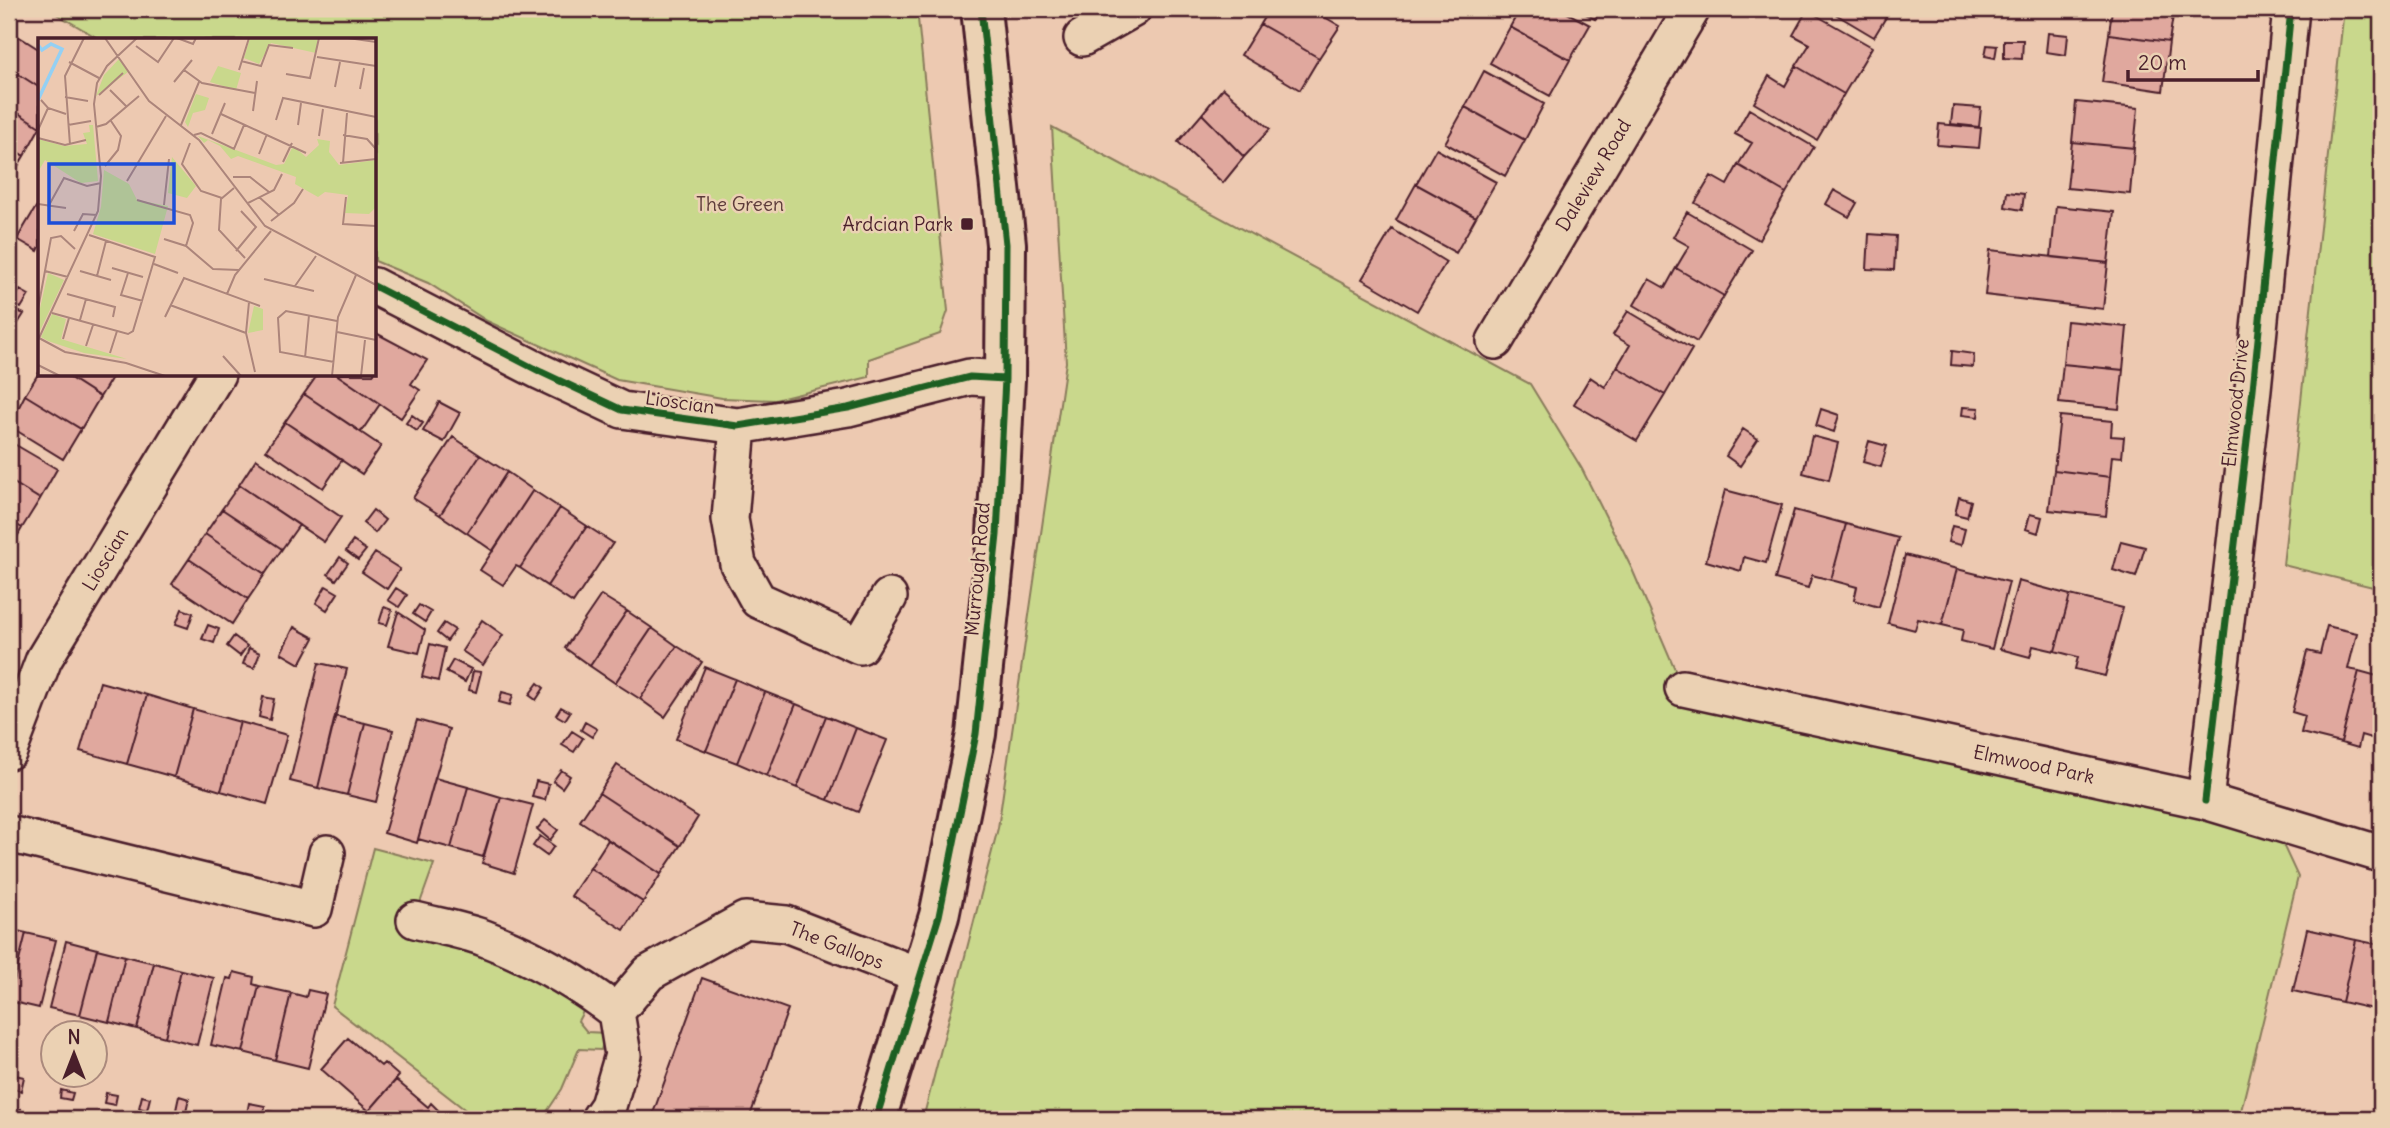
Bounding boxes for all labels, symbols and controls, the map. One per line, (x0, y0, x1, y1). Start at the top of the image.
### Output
inset map (38, 38, 376, 376)
scale bar (2128, 38, 2257, 82)
text: 20 m (2138, 49, 2187, 76)
street label: Daleview Road (1550, 115, 1636, 235)
park label: The Green (696, 192, 784, 216)
place label: Ardcian Park (843, 212, 953, 236)
marker: Ardcian Park (959, 216, 975, 232)
street label: Elmwood Drive (2216, 338, 2254, 468)
street label: Lioscian (644, 385, 716, 419)
street label: Murrough Road (959, 501, 995, 637)
street label: Lioscian (77, 523, 133, 595)
street label: Elmwood Park (1971, 739, 2097, 789)
street label: The Gallops (787, 916, 887, 974)
north arrow (38, 1020, 108, 1090)
text: N (67, 1025, 81, 1049)

